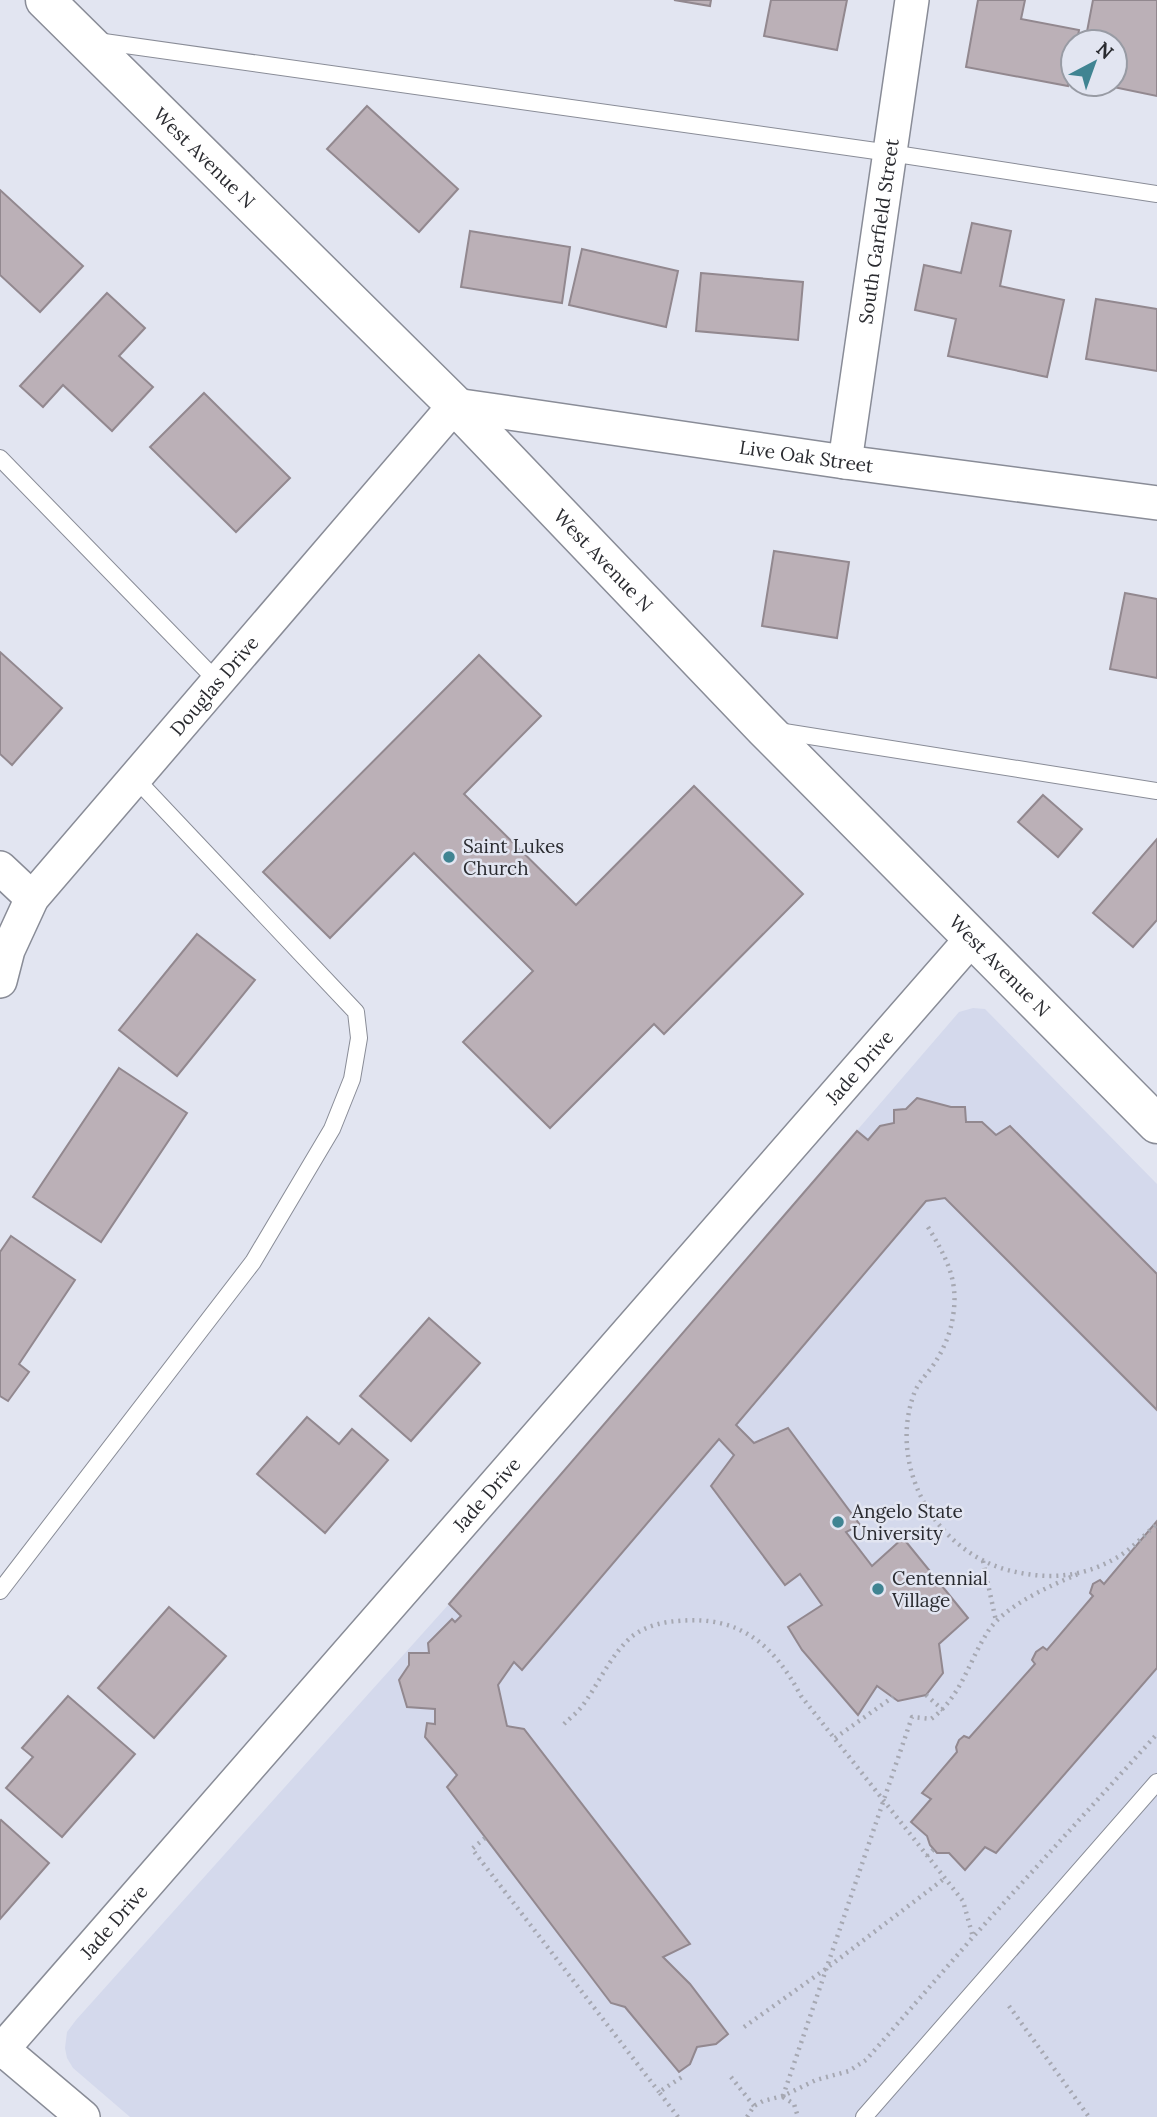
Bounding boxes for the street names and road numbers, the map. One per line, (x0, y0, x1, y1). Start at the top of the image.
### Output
street label: West Avenue N (148, 102, 260, 213)
street label: South Garfield Street (853, 136, 904, 326)
street label: Live Oak Street (738, 435, 876, 478)
street label: West Avenue N (549, 504, 658, 617)
street label: Douglas Drive (165, 631, 264, 741)
street label: West Avenue N (944, 910, 1055, 1021)
street label: Jade Drive (820, 1025, 898, 1110)
street label: Jade Drive (447, 1452, 525, 1537)
street label: Jade Drive (74, 1880, 153, 1965)

